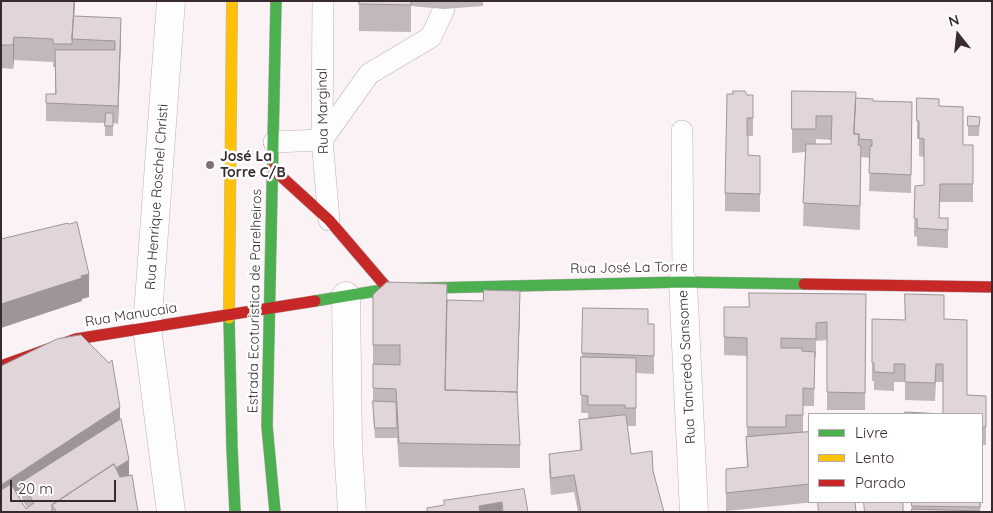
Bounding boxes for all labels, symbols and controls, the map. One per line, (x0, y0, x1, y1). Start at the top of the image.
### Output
north arrow (933, 10, 983, 60)
text: N (946, 11, 961, 31)
street label: Rua Marginal (314, 68, 332, 154)
street label: Rua Henrique Roschel Christi (142, 103, 172, 291)
place label: José La Torre C/B (220, 149, 286, 182)
marker: José La Torre C/B (204, 159, 216, 171)
street label: Estrada Ecoturistica de Parelheiros (245, 189, 265, 413)
street label: Rua José La Torre (570, 259, 688, 277)
street label: Rua Tancredo Sansome (675, 290, 699, 444)
street label: Rua Manucaia (84, 299, 178, 331)
legend (808, 413, 983, 503)
text: Livre (855, 423, 888, 442)
text: Lento (855, 448, 894, 467)
scale bar (12, 470, 119, 502)
text: Parado (855, 473, 906, 492)
text: 20 m (18, 479, 53, 498)

